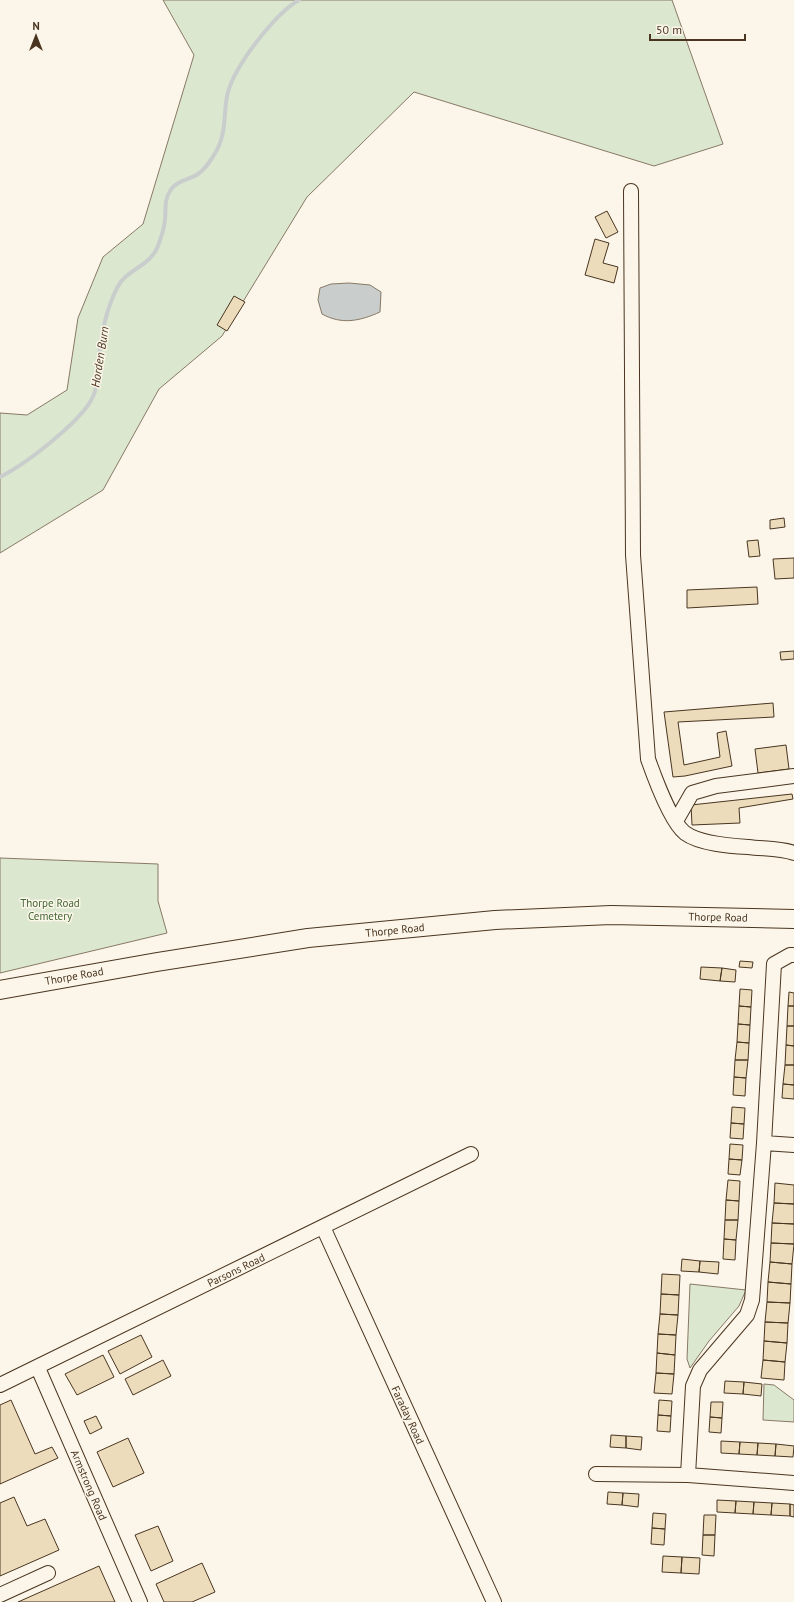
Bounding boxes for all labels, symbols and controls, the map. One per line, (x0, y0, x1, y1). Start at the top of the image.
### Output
north arrow (16, 16, 56, 56)
scale bar (650, 16, 745, 42)
text: N (32, 19, 40, 33)
text: 50 m (656, 22, 682, 37)
water label: Horden Burn (87, 325, 112, 389)
park label: Thorpe Road Cemetery (20, 896, 80, 923)
street label: Thorpe Road (688, 909, 748, 925)
street label: Thorpe Road (365, 920, 425, 940)
street label: Thorpe Road (43, 964, 105, 988)
street label: Parsons Road (205, 1250, 267, 1290)
street label: Faraday Road (388, 1384, 428, 1446)
street label: Armstrong Road (68, 1448, 110, 1522)

